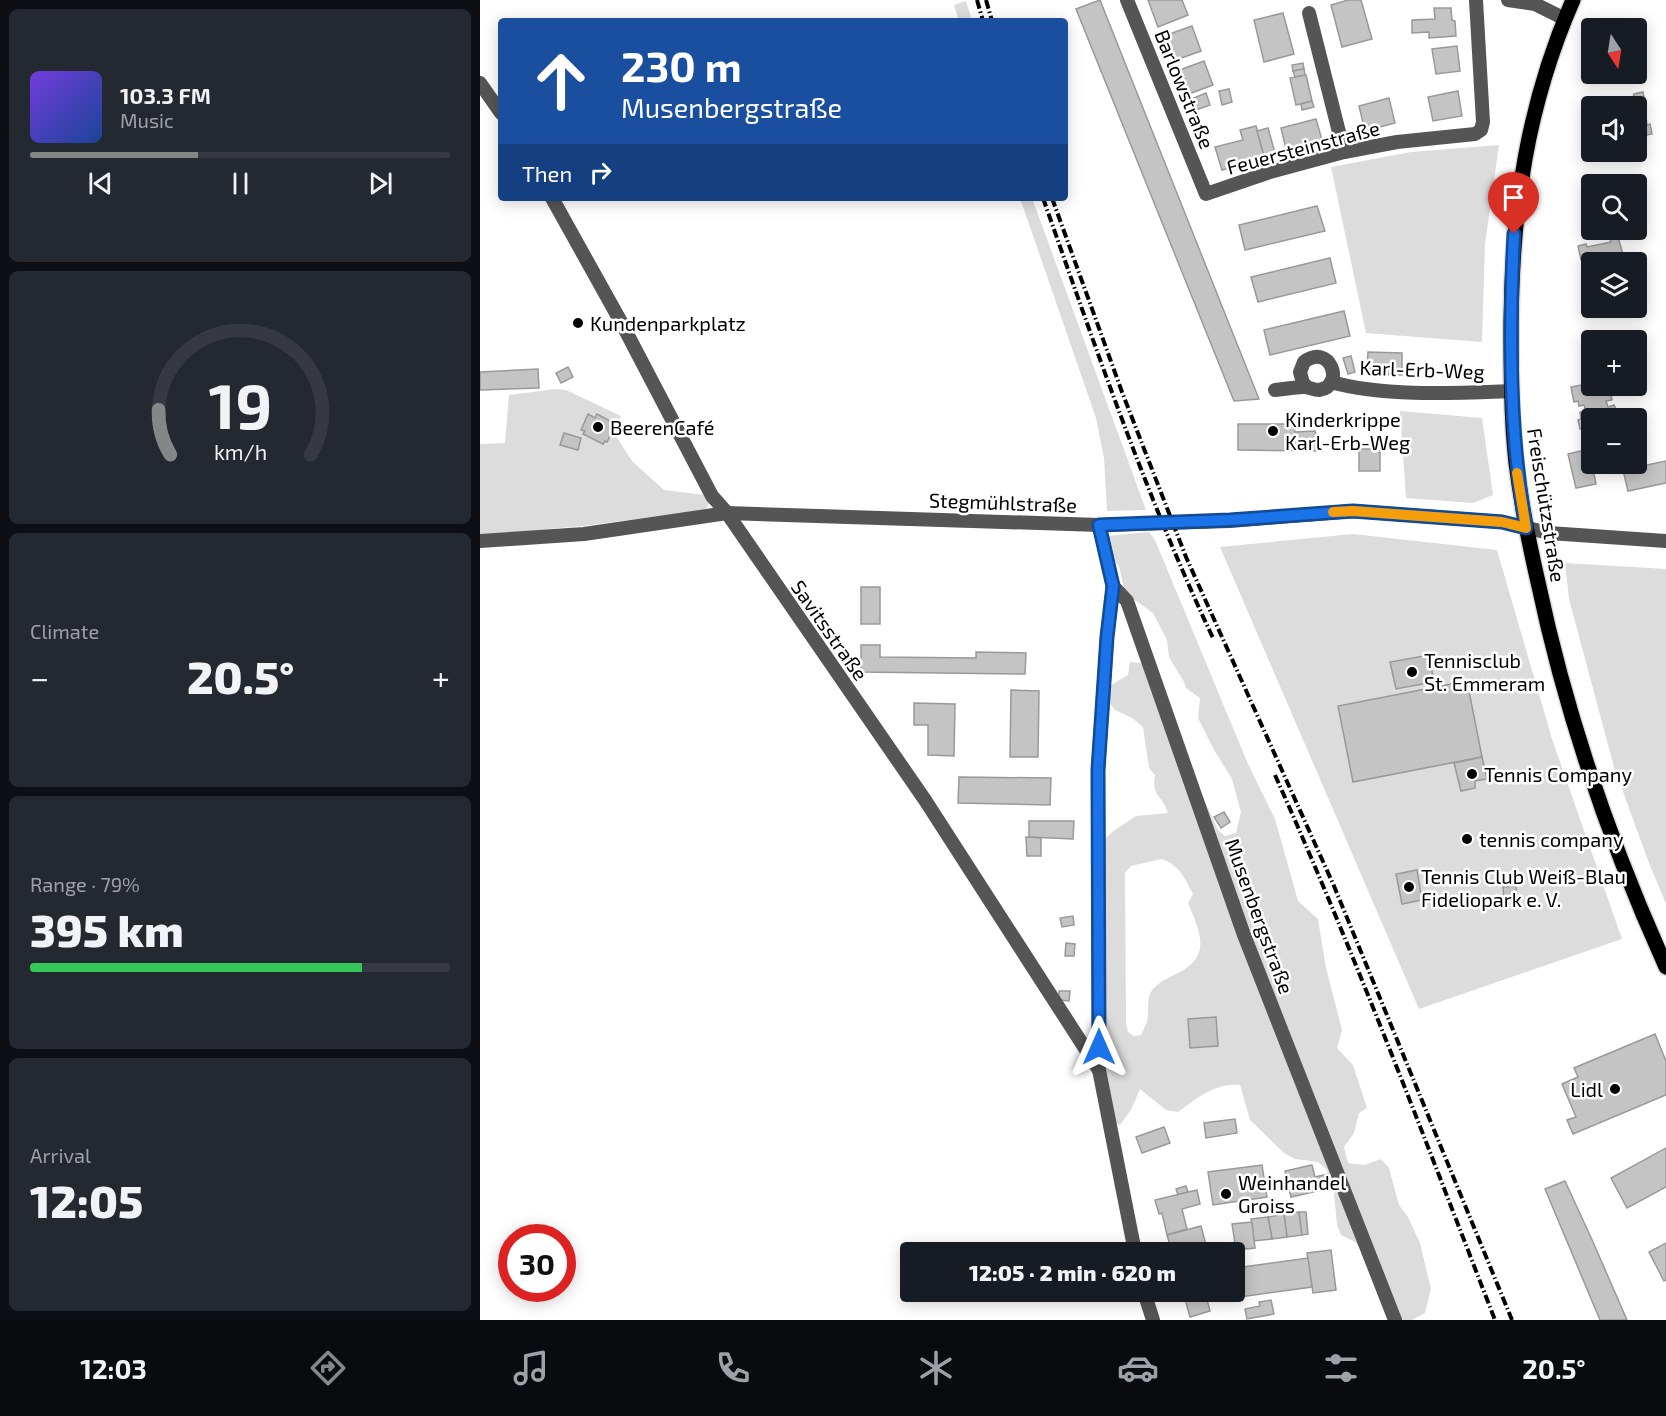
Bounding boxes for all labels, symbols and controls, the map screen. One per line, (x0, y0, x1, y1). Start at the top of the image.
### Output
north arrow (1581, 18, 1647, 84)
map controls (1581, 18, 1647, 474)
street label: Barlowstraße (1150, 26, 1220, 152)
text: 230 m (621, 40, 742, 90)
icon: ahead (522, 42, 600, 120)
text: 103.3 FM (120, 82, 211, 108)
text: Musenbergstraße (621, 91, 842, 123)
button: sound (1581, 96, 1647, 162)
text: Music (120, 108, 174, 132)
street label: Feuersteinstraße (1224, 115, 1382, 179)
icon: right (584, 156, 617, 189)
text: Then (522, 160, 572, 186)
icon: previous (84, 167, 117, 200)
icon: pause (224, 167, 257, 200)
icon: next (364, 167, 397, 200)
pin (1488, 172, 1539, 234)
button: search (1581, 174, 1647, 240)
icon: arrive (1497, 181, 1530, 214)
button: layers (1581, 252, 1647, 318)
place label: Kundenparkplatz (590, 311, 746, 335)
marker: Kundenparkplatz (571, 316, 585, 330)
button: + (1581, 330, 1647, 396)
street label: Karl-Erb-Weg (1359, 355, 1485, 383)
text: 19 (208, 367, 272, 442)
place label: Kinderkrippe Karl-Erb-Weg (1285, 407, 1410, 454)
button: − (1581, 408, 1647, 474)
place label: BeerenCafé (610, 415, 715, 439)
marker: BeerenCafé (591, 420, 605, 434)
marker: Kinderkrippe Karl-Erb-Weg (1266, 424, 1280, 438)
street label: Freischützstraße (1523, 426, 1571, 584)
text: km/h (213, 439, 267, 464)
street label: Stegmühlstraße (929, 487, 1077, 517)
street label: Savitsstraße (787, 575, 873, 685)
text: Climate (30, 619, 99, 643)
place label: Tennisclub St. Emmeram (1424, 648, 1545, 695)
text: 20.5° (187, 649, 294, 703)
text: − (30, 657, 49, 697)
text: + (432, 657, 450, 697)
marker: Tennisclub St. Emmeram (1405, 665, 1419, 679)
place label: Tennis Company (1484, 762, 1632, 786)
marker: Tennis Company (1465, 767, 1479, 781)
place label: tennis company (1479, 827, 1624, 851)
marker: tennis company (1460, 832, 1474, 846)
street label: Musenbergstraße (1221, 835, 1299, 997)
place label: Tennis Club Weiß-Blau Fideliopark e. V. (1421, 864, 1626, 911)
text: Range · 79% (30, 872, 140, 896)
marker: Tennis Club Weiß-Blau Fideliopark e. V. (1402, 880, 1416, 894)
text: 395 km (30, 902, 184, 956)
position arrow (1067, 1015, 1131, 1079)
place label: Lidl (1570, 1077, 1603, 1101)
marker: Lidl (1608, 1082, 1622, 1096)
text: Arrival (30, 1143, 91, 1167)
place label: Weinhandel Groiss (1238, 1170, 1346, 1217)
text: 12:05 (30, 1173, 143, 1227)
marker: Weinhandel Groiss (1219, 1187, 1233, 1201)
speed limit sign: 30 (498, 1224, 576, 1302)
text: 12:05 · 2 min · 620 m (969, 1259, 1176, 1285)
icon: directions (307, 1347, 349, 1389)
icon: music (510, 1347, 552, 1389)
icon: phone (712, 1347, 754, 1389)
icon: climate (915, 1347, 957, 1389)
icon: car (1117, 1347, 1159, 1389)
icon: filters (1320, 1347, 1362, 1389)
text: 12:03 (80, 1352, 147, 1384)
text: 20.5° (1522, 1352, 1586, 1384)

